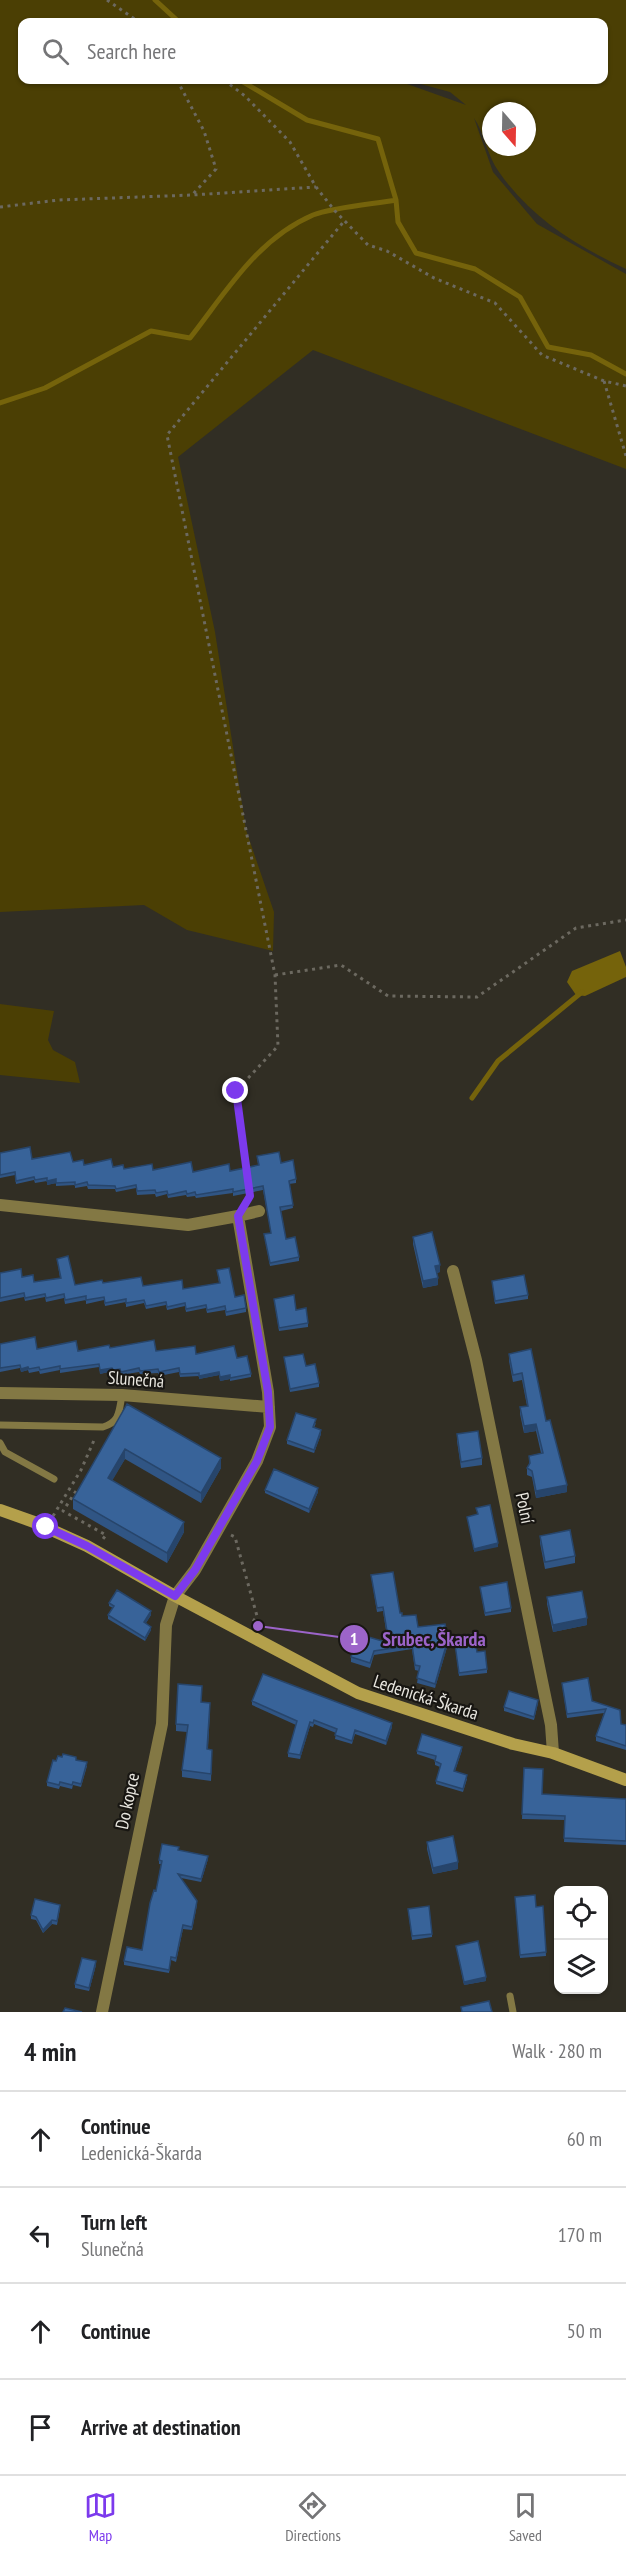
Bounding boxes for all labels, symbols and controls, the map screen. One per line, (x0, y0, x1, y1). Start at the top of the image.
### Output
search box (18, 18, 608, 84)
icon: search (39, 35, 72, 68)
text: Search here (87, 37, 176, 65)
north arrow (482, 102, 536, 156)
route end (222, 1077, 248, 1103)
street label: Slunečná (107, 1366, 165, 1392)
street label: Polní (510, 1490, 540, 1526)
route start (32, 1513, 58, 1539)
callout: Srubec, Škarda (339, 1620, 498, 1658)
text: Srubec, Škarda (382, 1626, 486, 1652)
text: 1 (350, 1627, 358, 1650)
street label: Ledenická-Škarda (371, 1669, 481, 1725)
street label: Do kopce (110, 1771, 144, 1831)
map controls (554, 1886, 608, 1994)
button: locate (554, 1886, 608, 1940)
button: layers (554, 1940, 608, 1994)
text: 4 min (24, 2035, 77, 2068)
text: Walk · 280 m (512, 2038, 602, 2064)
text: Continue (81, 2112, 151, 2140)
icon: ahead (24, 2123, 57, 2156)
text: 60 m (567, 2126, 602, 2152)
text: Ledenická-Škarda (81, 2140, 202, 2166)
text: Turn left (81, 2208, 147, 2236)
icon: left (24, 2219, 57, 2252)
text: 170 m (558, 2222, 602, 2248)
text: Slunečná (81, 2236, 144, 2262)
icon: ahead (24, 2315, 57, 2348)
text: Continue (81, 2317, 151, 2345)
text: 50 m (567, 2318, 602, 2344)
icon: arrive (24, 2411, 57, 2444)
text: Arrive at destination (81, 2413, 241, 2441)
tab: Map (84, 2489, 117, 2545)
tab: Directions (285, 2489, 341, 2545)
tab: Saved (509, 2489, 542, 2545)

